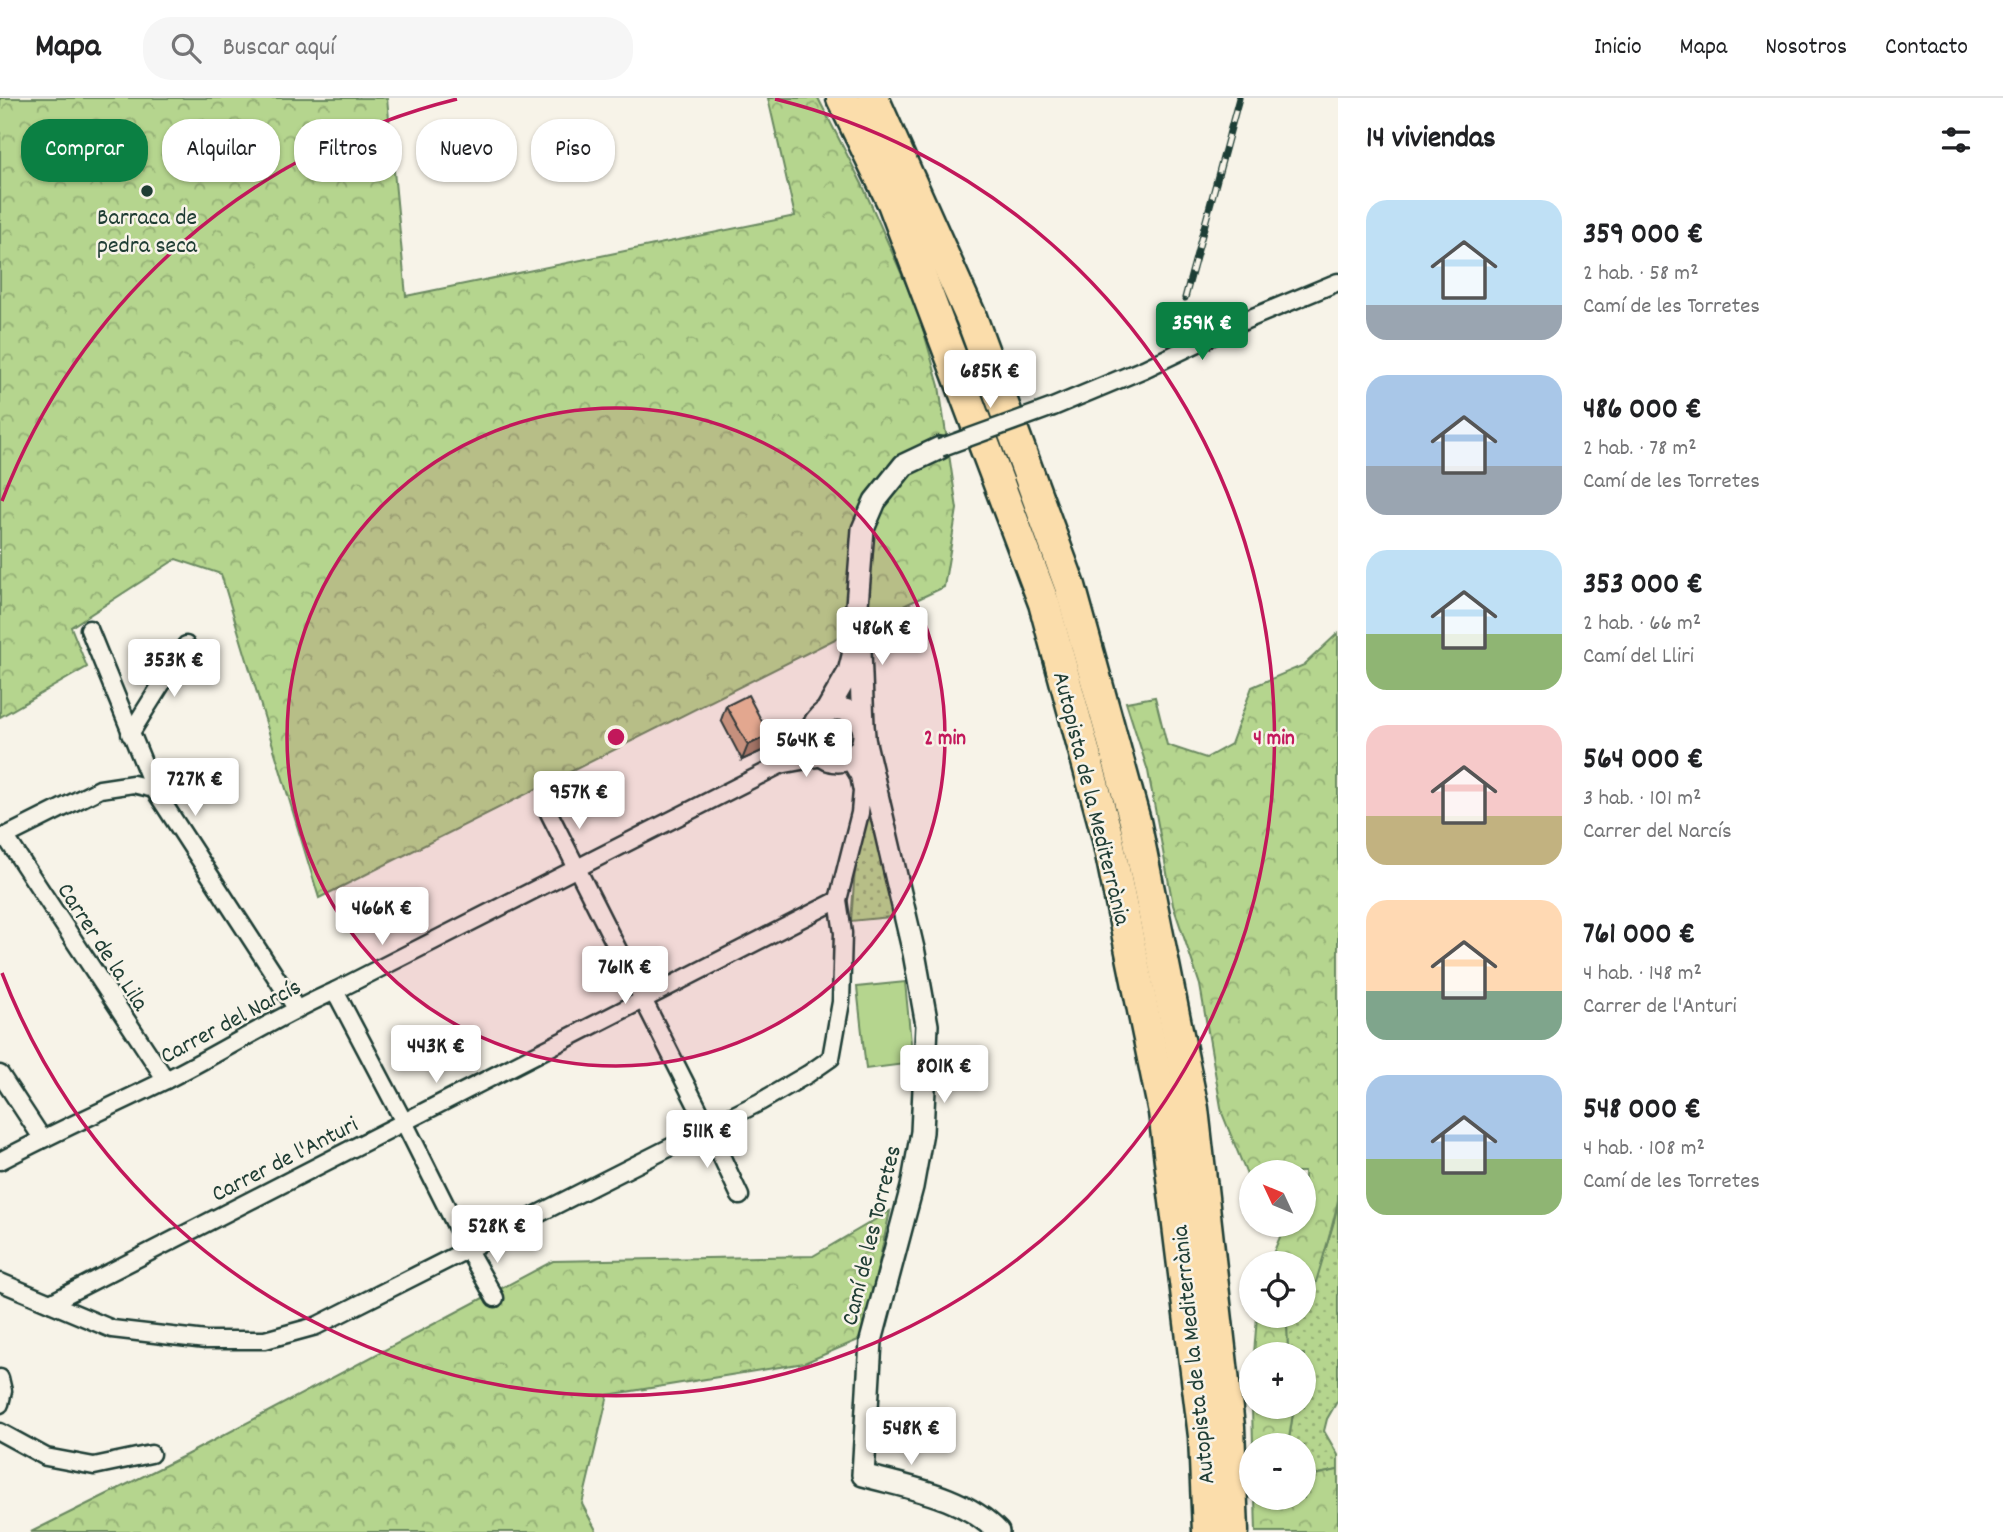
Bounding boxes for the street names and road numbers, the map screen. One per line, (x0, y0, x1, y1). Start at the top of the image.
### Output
street label: Autopista de la Mediterrània (1042, 668, 1138, 930)
street label: Carrer de la Lila (47, 877, 156, 1019)
street label: Carrer del Narcís (155, 971, 308, 1074)
street label: Carrer de l'Anturi (206, 1109, 365, 1212)
street label: Camí de les Torretes (834, 1142, 912, 1329)
street label: Autopista de la Mediterrània (1164, 1223, 1225, 1486)

